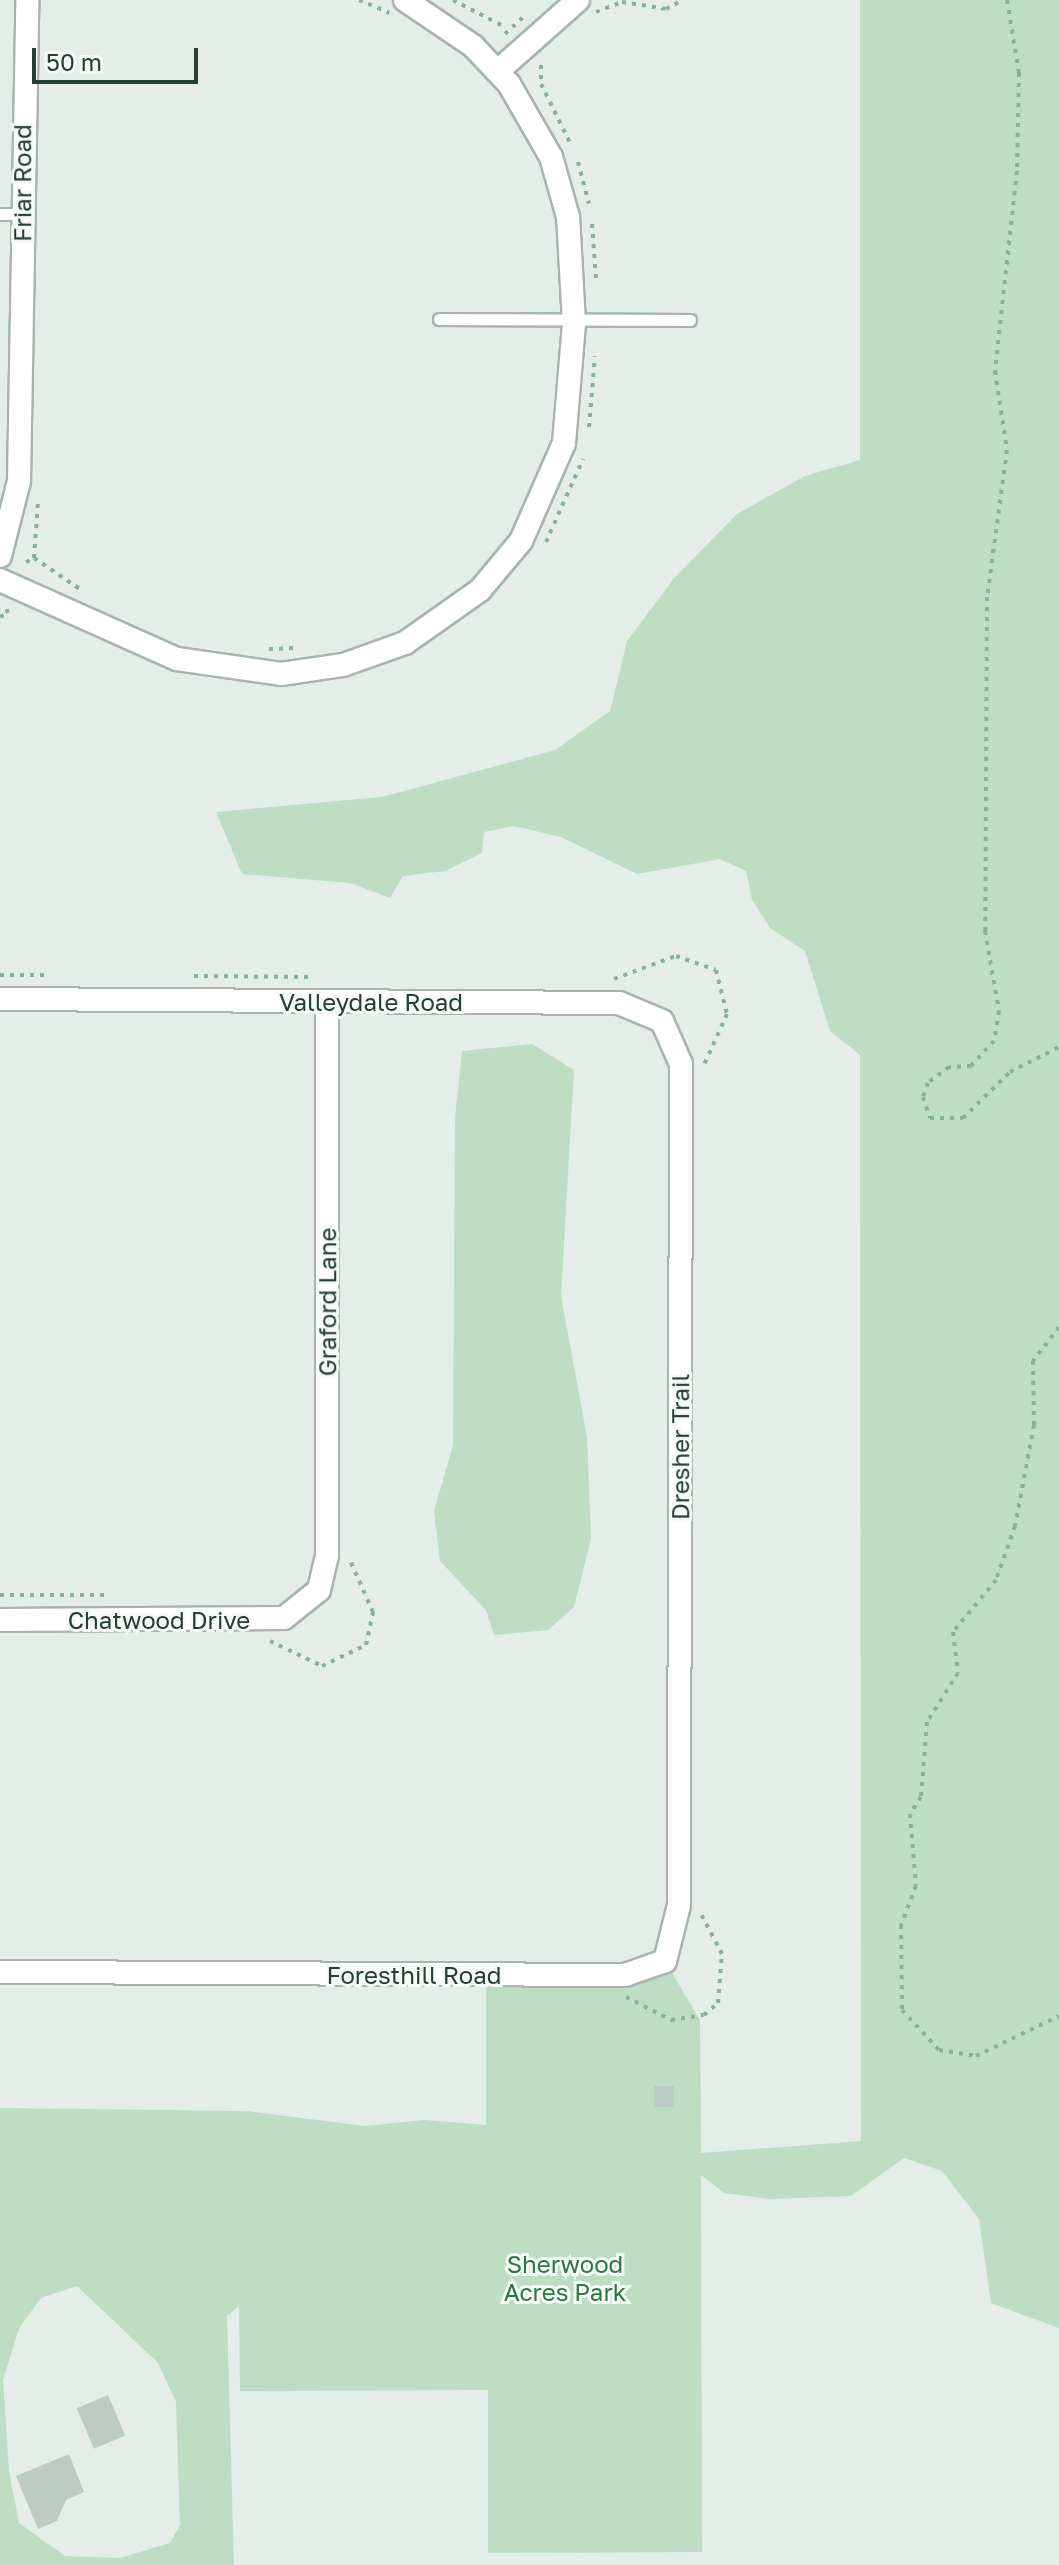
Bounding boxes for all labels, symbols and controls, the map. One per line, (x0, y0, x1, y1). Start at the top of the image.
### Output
scale bar (36, 32, 202, 82)
text: 50 m (46, 47, 102, 76)
street label: Friar Road (8, 124, 36, 242)
street label: Valleydale Road (279, 988, 463, 1016)
street label: Graford Lane (313, 1228, 341, 1376)
street label: Dresher Trail (666, 1374, 694, 1520)
street label: Chatwood Drive (68, 1606, 250, 1634)
street label: Foresthill Road (326, 1961, 502, 1989)
park label: Sherwood Acres Park (504, 2250, 626, 2306)

